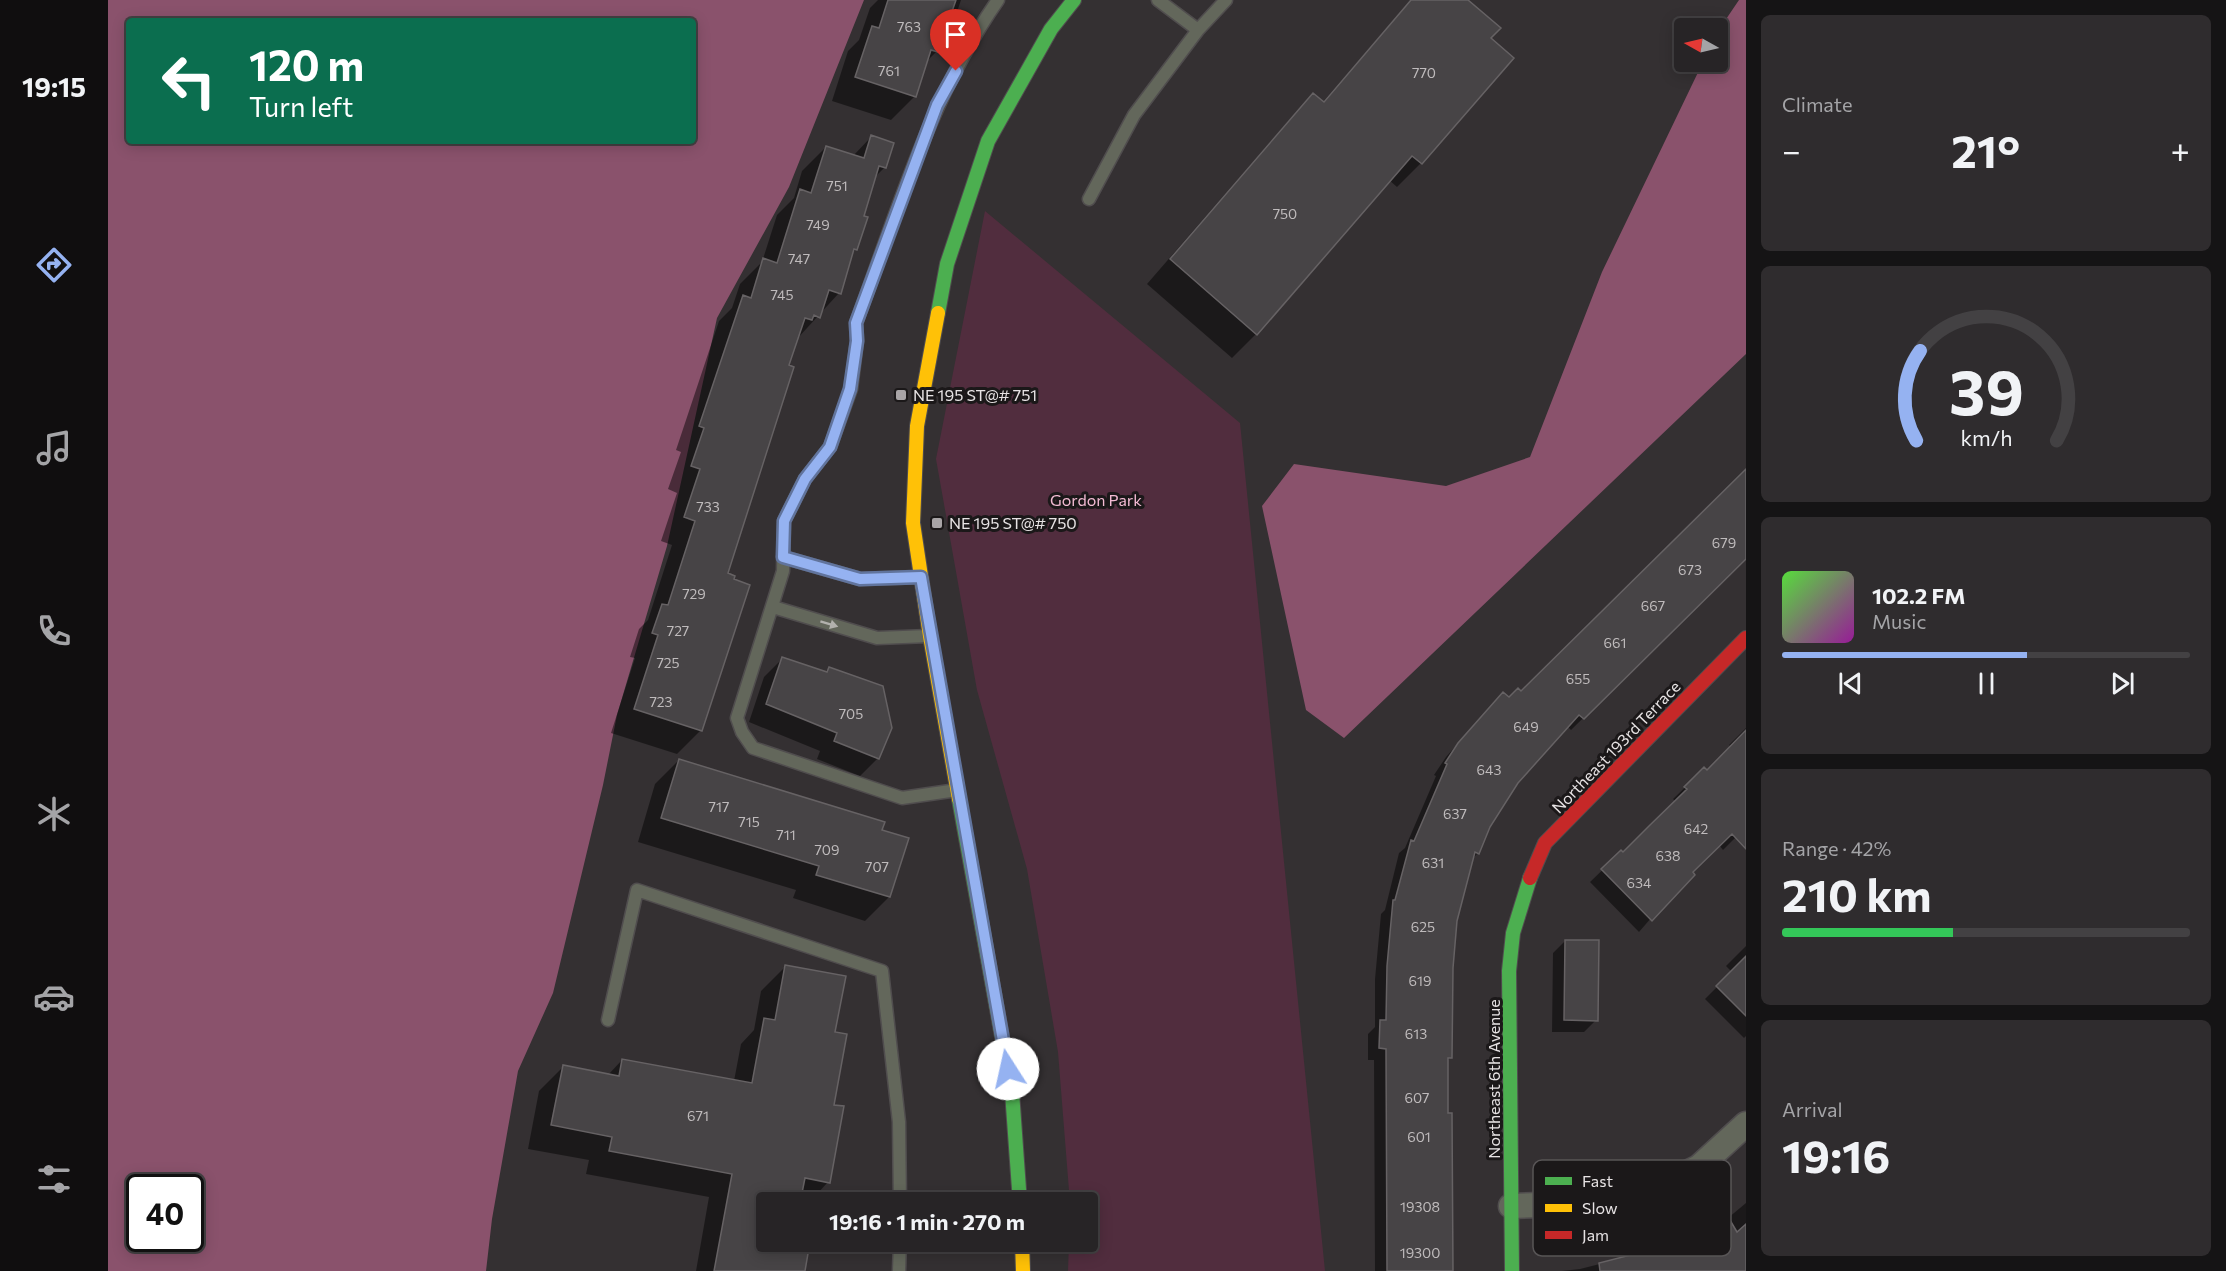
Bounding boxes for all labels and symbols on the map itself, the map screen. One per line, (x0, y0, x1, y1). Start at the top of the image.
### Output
pin (930, 9, 981, 71)
house number: 763 (897, 18, 921, 35)
north arrow (1674, 18, 1728, 72)
house number: 761 (878, 62, 900, 79)
house number: 770 (1412, 64, 1436, 81)
house number: 751 (826, 177, 848, 194)
house number: 750 (1273, 205, 1297, 222)
house number: 749 (806, 216, 830, 233)
house number: 747 (788, 250, 810, 267)
house number: 745 (771, 286, 794, 303)
place label: NE 195 ST@# 751 (913, 385, 1037, 404)
marker: NE 195 ST@# 751 (894, 388, 908, 402)
park label: Gordon Park (1050, 490, 1142, 509)
house number: 733 (696, 498, 720, 515)
place label: NE 195 ST@# 750 (949, 513, 1077, 532)
marker: NE 195 ST@# 750 (930, 516, 944, 530)
house number: 679 (1712, 534, 1736, 551)
house number: 673 (1678, 561, 1702, 578)
house number: 729 (682, 585, 706, 602)
house number: 667 (1641, 597, 1665, 614)
one-way arrow (820, 620, 838, 629)
house number: 727 (667, 622, 689, 639)
house number: 661 (1604, 634, 1626, 651)
house number: 725 (656, 654, 680, 671)
house number: 655 (1566, 670, 1590, 687)
street label: Northeast 193rd Terrace (1548, 677, 1684, 817)
house number: 723 (649, 693, 673, 710)
house number: 705 (839, 705, 863, 722)
house number: 649 (1513, 718, 1539, 735)
house number: 643 (1477, 761, 1501, 778)
house number: 717 (709, 798, 729, 815)
house number: 637 (1443, 805, 1467, 822)
house number: 715 (738, 813, 760, 830)
house number: 642 (1684, 820, 1708, 837)
house number: 711 (776, 826, 796, 843)
house number: 709 (815, 841, 840, 858)
house number: 638 (1656, 847, 1680, 864)
house number: 631 (1422, 854, 1444, 871)
house number: 707 (865, 858, 889, 875)
house number: 634 (1627, 874, 1652, 891)
house number: 625 (1411, 918, 1435, 935)
house number: 619 (1409, 972, 1431, 989)
street label: Northeast 6th Avenue (1484, 999, 1503, 1159)
house number: 613 (1405, 1025, 1427, 1042)
position arrow (976, 1037, 1040, 1101)
house number: 607 (1405, 1089, 1429, 1106)
house number: 671 (687, 1107, 709, 1124)
house number: 601 (1407, 1128, 1431, 1145)
legend (1533, 1160, 1731, 1256)
text: Fast (1582, 1171, 1613, 1190)
speed limit sign: 40 (126, 1174, 204, 1252)
house number: 19308 (1400, 1198, 1440, 1215)
text: Slow (1582, 1198, 1618, 1217)
text: Jam (1582, 1225, 1609, 1244)
house number: 19300 (1400, 1244, 1440, 1261)

